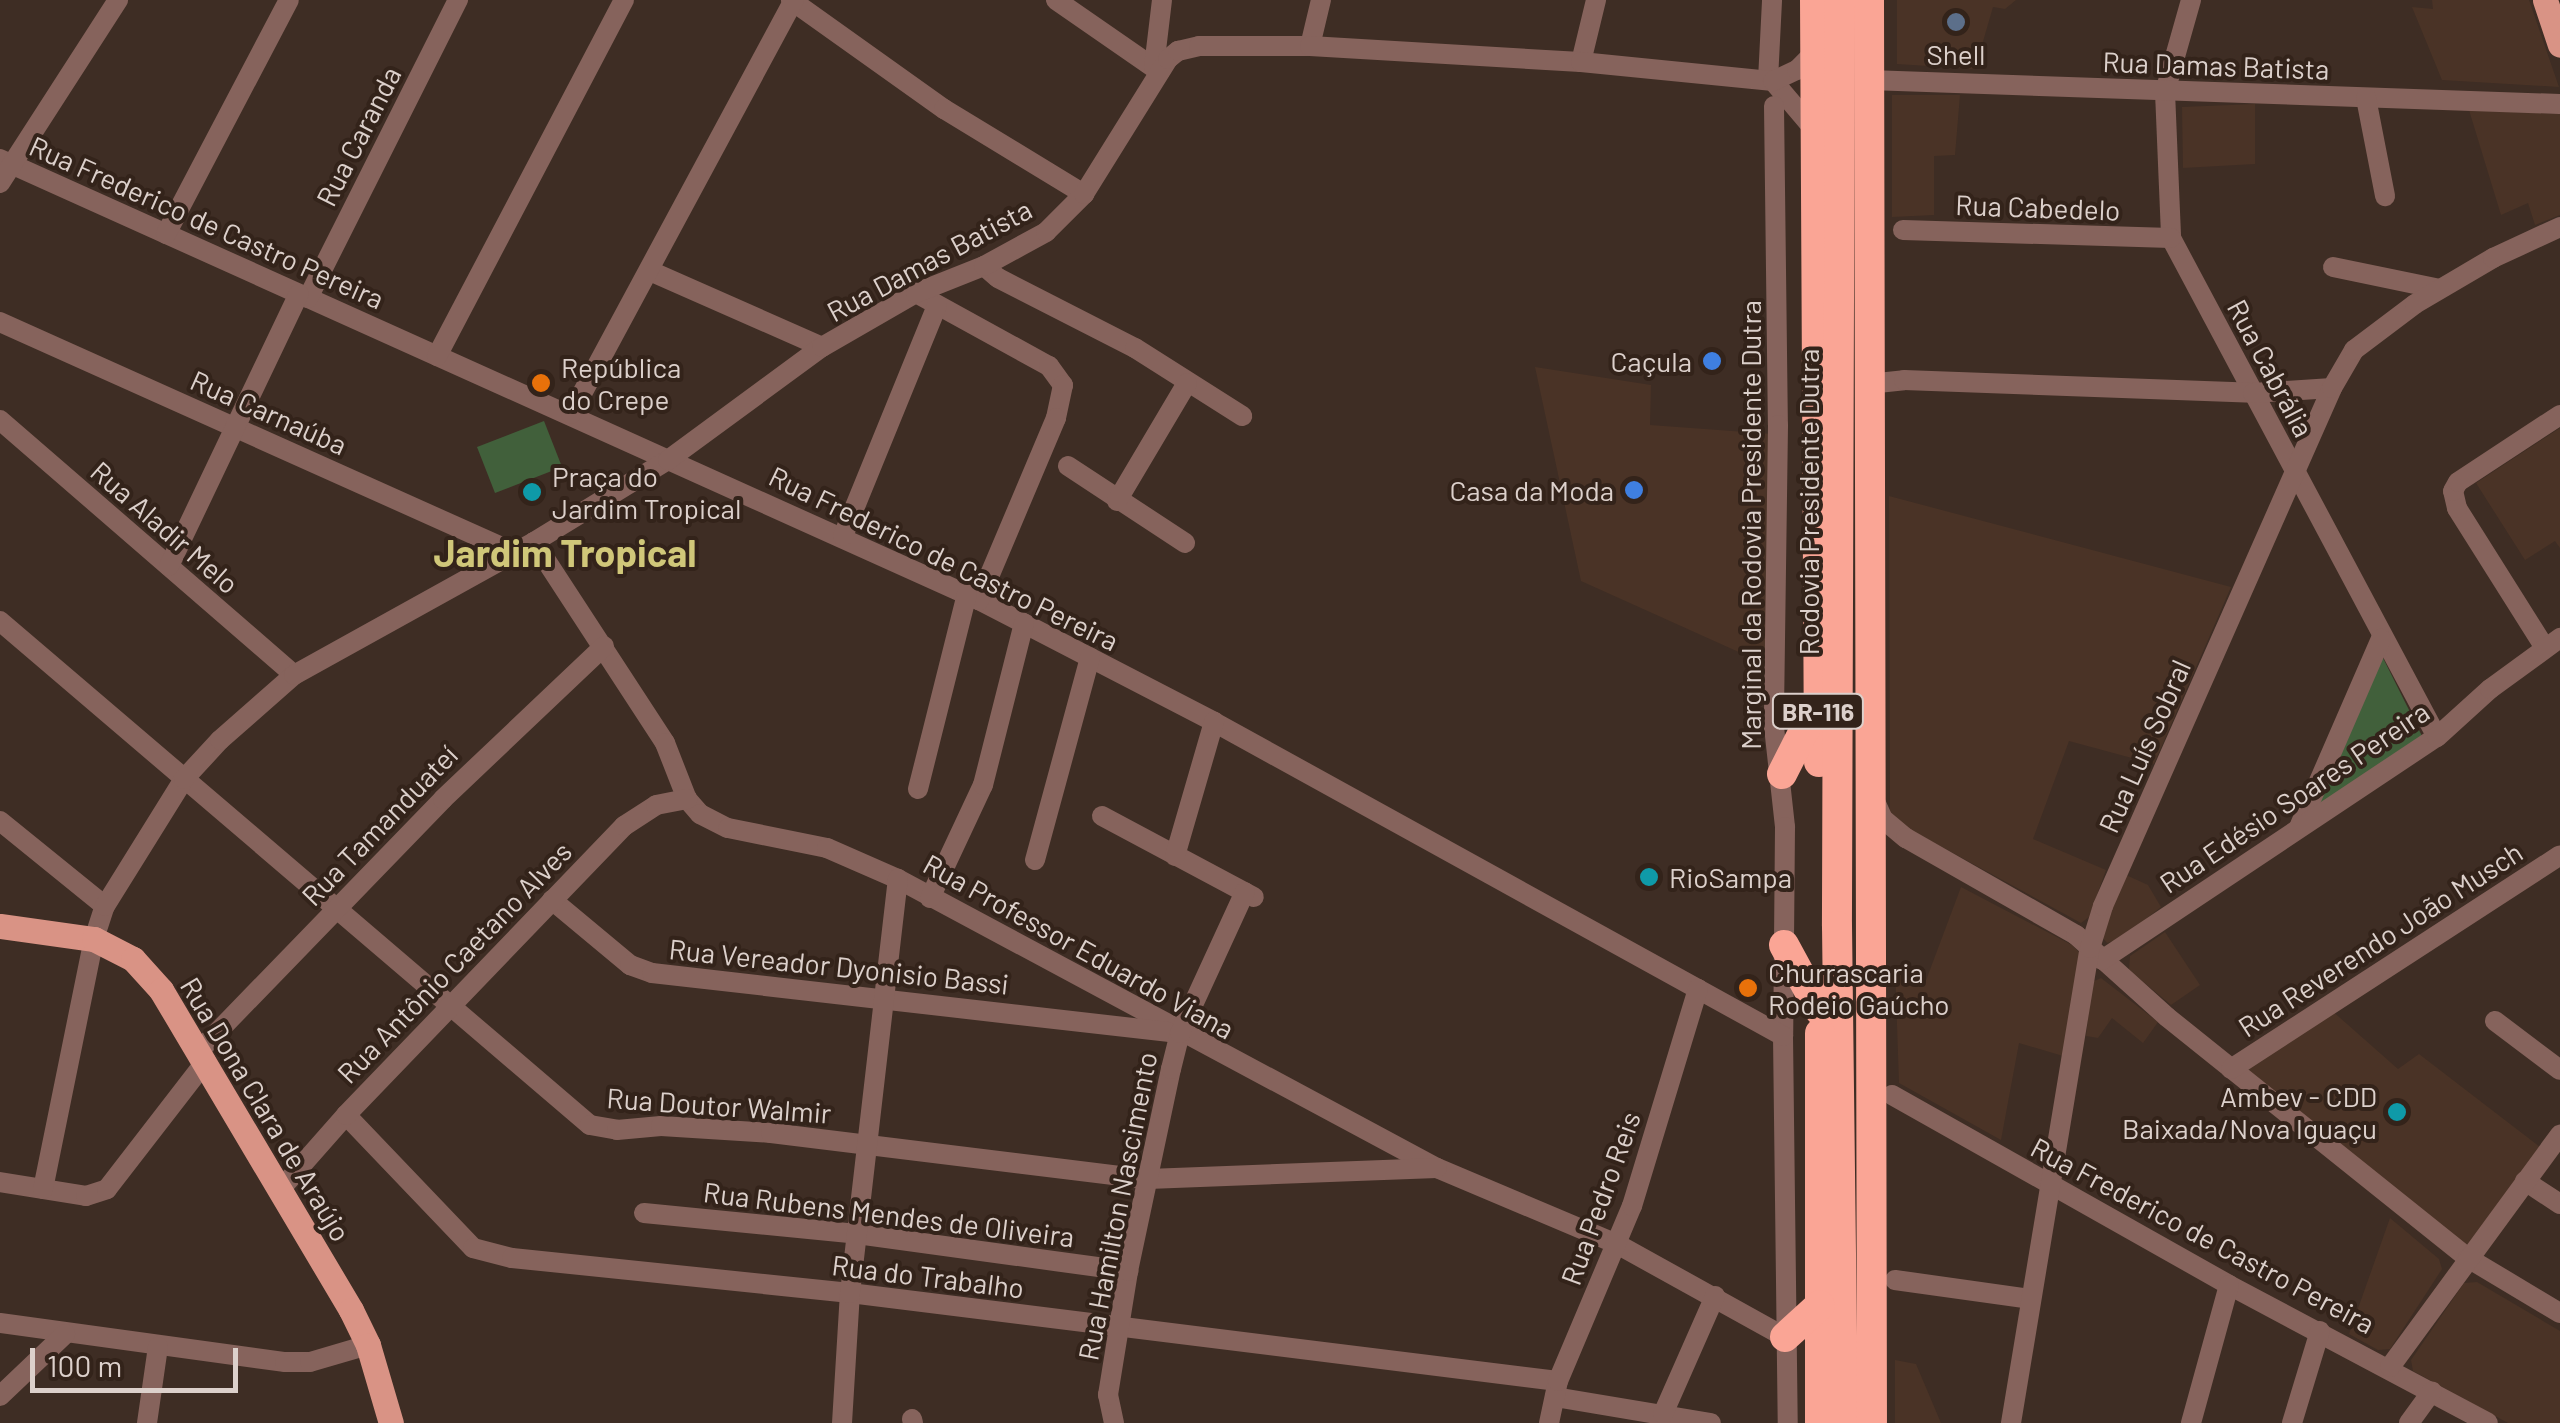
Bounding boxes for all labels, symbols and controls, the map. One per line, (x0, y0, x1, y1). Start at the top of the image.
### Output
marker: Shell (1945, 11, 1967, 33)
place label: Shell (1926, 37, 1986, 71)
street label: Rua Damas Batista (2102, 44, 2330, 86)
street label: Rua Caranda (309, 61, 407, 211)
street label: Rua Frederico de Castro Pereira (25, 128, 389, 316)
street label: Rua Cabedelo (1955, 187, 2121, 227)
street label: Rua Damas Batista (821, 192, 1037, 328)
street label: Rua Cabrália (2221, 294, 2321, 442)
street label: Marginal da Rodovia Presidente Dutra (1733, 300, 1767, 750)
place label: Caçula (1611, 344, 1692, 378)
street label: Rodovia Presidente Dutra (1791, 349, 1825, 655)
place label: República do Crepe (561, 350, 681, 416)
marker: Caçula (1701, 350, 1723, 372)
street label: Rua Carnaúba (186, 363, 352, 461)
marker: República do Crepe (530, 372, 552, 394)
street label: Rua Aladir Melo (84, 454, 246, 600)
place label: Praça do Jardim Tropical (552, 459, 741, 525)
street label: Rua Frederico de Castro Pereira (764, 459, 1124, 657)
place label: Casa da Moda (1449, 473, 1614, 507)
marker: Casa da Moda (1623, 479, 1645, 501)
marker: Praça do Jardim Tropical (521, 481, 543, 503)
district label: Jardim Tropical (433, 530, 697, 576)
street label: Rua Luís Sobral (2091, 654, 2197, 838)
road number: BR-116 (1770, 691, 1866, 731)
street label: Rua Edésio Soares Pereira (2153, 694, 2435, 900)
street label: Rua Tamanduateí (294, 738, 464, 912)
street label: Rua Antônio Caetano Alves (330, 834, 578, 1090)
street label: Rua Reverendo João Musch (2232, 835, 2528, 1043)
street label: Rua Professor Eduardo Viana (918, 847, 1240, 1045)
place label: RioSampa (1669, 860, 1792, 894)
marker: RioSampa (1638, 866, 1660, 888)
street label: Rua Vereador Dyonisio Bassi (667, 931, 1011, 1001)
place label: Churrascaria Rodeio Gaúcho (1768, 955, 1950, 1021)
street label: Rua Dona Clara de Araújo (174, 971, 358, 1247)
marker: Churrascaria Rodeio Gaúcho (1737, 977, 1759, 999)
street label: Rua Hamilton Nascimento (1071, 1049, 1163, 1363)
place label: Ambev - CDD Baixada/Nova Iguaçu (2122, 1079, 2377, 1145)
street label: Rua Doutor Walmir (606, 1080, 832, 1130)
marker: Ambev - CDD Baixada/Nova Iguaçu (2386, 1101, 2408, 1123)
street label: Rua Pedro Reis (1553, 1107, 1647, 1289)
street label: Rua Frederico de Castro Pereira (2025, 1130, 2381, 1340)
street label: Rua Rubens Mendes de Oliveira (702, 1175, 1076, 1253)
street label: Rua do Trabalho (830, 1248, 1026, 1304)
scale bar (35, 1328, 242, 1390)
text: 100 m (47, 1347, 122, 1383)

